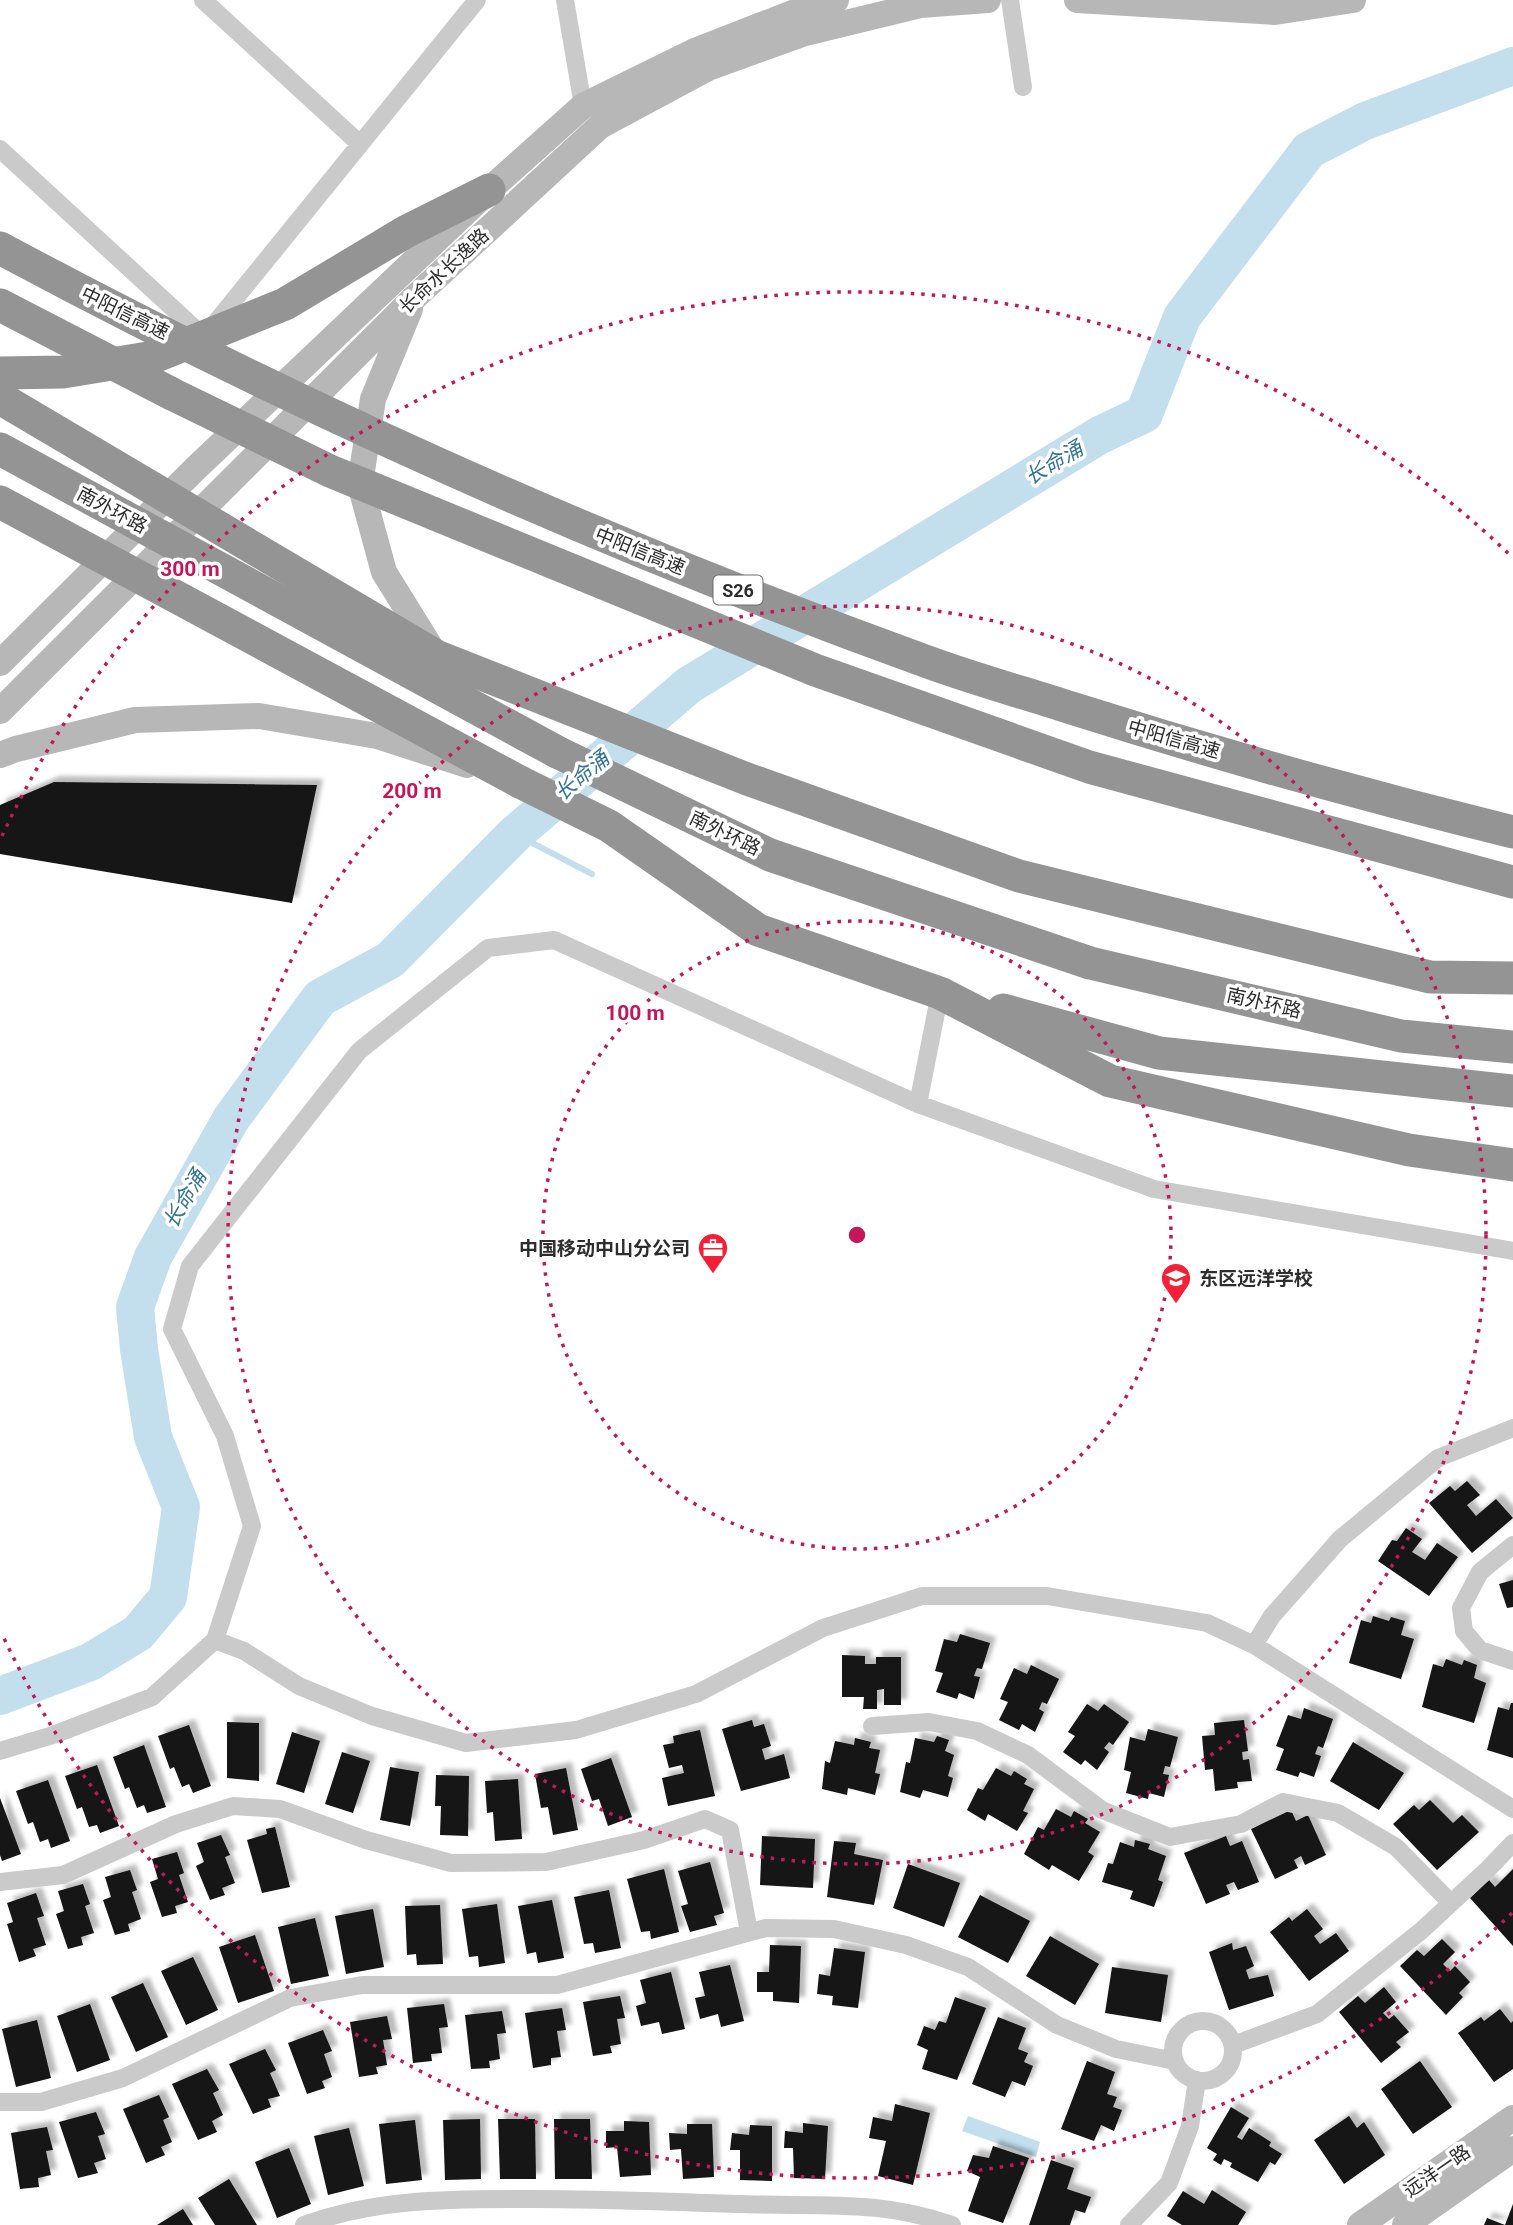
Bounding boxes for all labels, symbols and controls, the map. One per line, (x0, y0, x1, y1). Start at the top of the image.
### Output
street label: 长命水长逸路 (394, 224, 494, 318)
street label: 中阳信高速 (77, 282, 173, 344)
water label: 长命涌 (1021, 435, 1089, 490)
street label: 南外环路 (73, 482, 151, 538)
street label: 中阳信高速 (592, 523, 688, 579)
text: 300 m (160, 557, 220, 581)
road number: S26 (714, 576, 762, 604)
street label: 中阳信高速 (1125, 715, 1223, 763)
water label: 长命涌 (550, 745, 615, 805)
text: 200 m (382, 779, 442, 803)
street label: 南外环路 (686, 806, 764, 860)
street label: 南外环路 (1224, 983, 1304, 1023)
text: 100 m (605, 1001, 665, 1025)
water label: 长命涌 (159, 1164, 212, 1232)
centre of rings (845, 1223, 869, 1247)
office icon: 中国移动中山分公司 (696, 1231, 730, 1275)
place label: 中国移动中山分公司 (519, 1237, 690, 1260)
school or university icon: 东区远洋学校 (1159, 1261, 1193, 1305)
place label: 东区远洋学校 (1199, 1267, 1313, 1290)
street label: 远洋一路 (1399, 2140, 1475, 2202)

